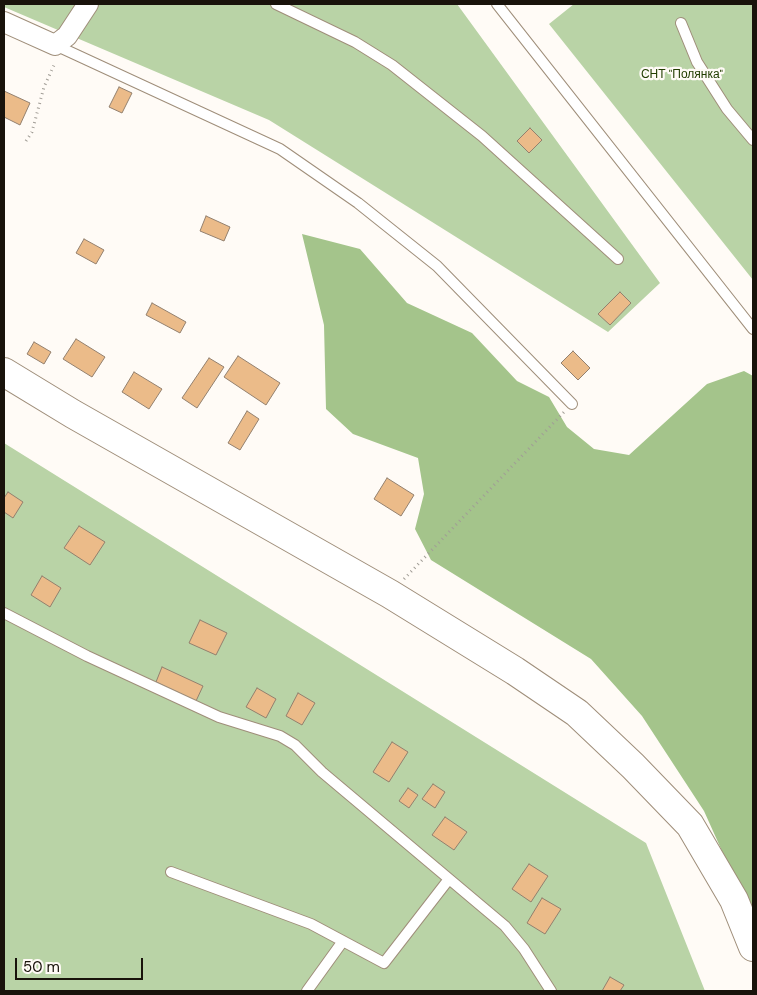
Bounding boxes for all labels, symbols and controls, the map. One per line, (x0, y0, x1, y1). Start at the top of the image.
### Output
park label: СНТ "Полянка" (641, 68, 723, 82)
scale bar (18, 948, 145, 980)
text: 50 m (23, 957, 60, 977)

